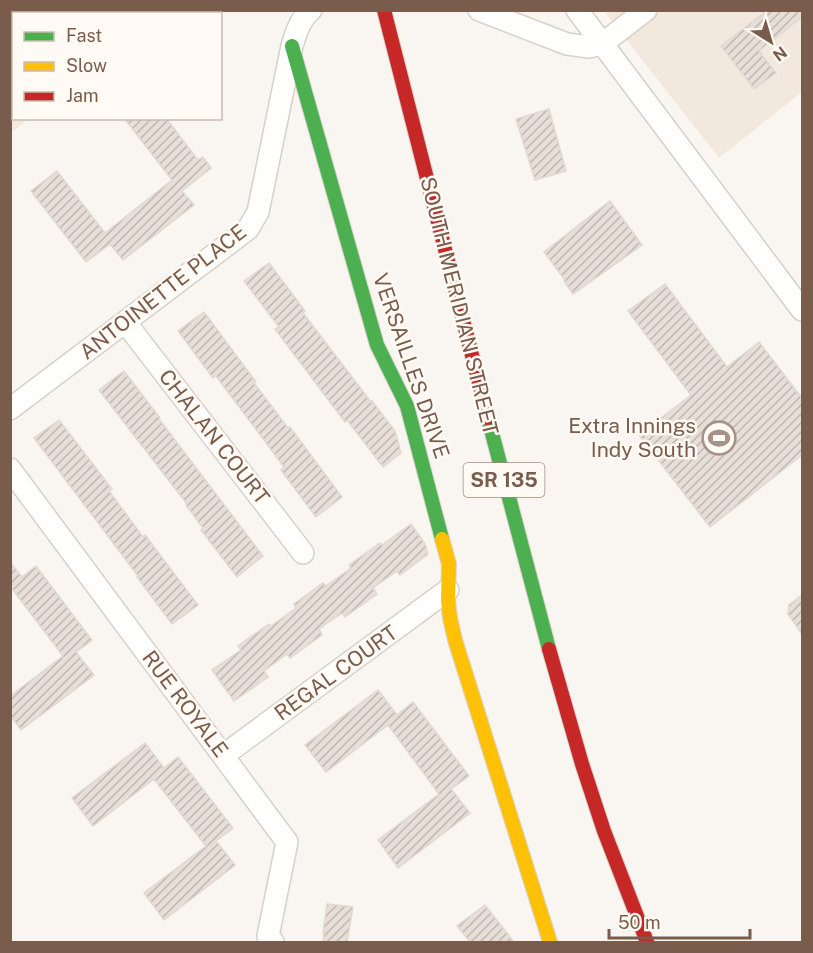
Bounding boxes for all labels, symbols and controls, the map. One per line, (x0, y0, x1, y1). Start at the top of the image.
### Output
legend (12, 12, 222, 120)
north arrow (741, 12, 801, 72)
text: Fast (66, 25, 102, 46)
text: N (769, 42, 790, 65)
text: Slow (66, 55, 107, 76)
text: Jam (66, 85, 99, 106)
street label: SOUTH MERIDIAN STREET (415, 174, 504, 437)
street label: ANTOINETTE PLACE (74, 219, 251, 364)
street label: VERSAILLES DRIVE (368, 270, 455, 462)
street label: CHALAN COURT (154, 364, 275, 509)
place label: Extra Innings Indy South (568, 413, 696, 462)
sports icon: Extra Innings Indy South (701, 420, 737, 456)
road number: SR 135 (464, 463, 544, 497)
street label: REGAL COURT (269, 620, 402, 725)
street label: RUE ROYALE (137, 646, 234, 762)
scale bar (609, 902, 750, 940)
text: 50 m (618, 912, 661, 933)

